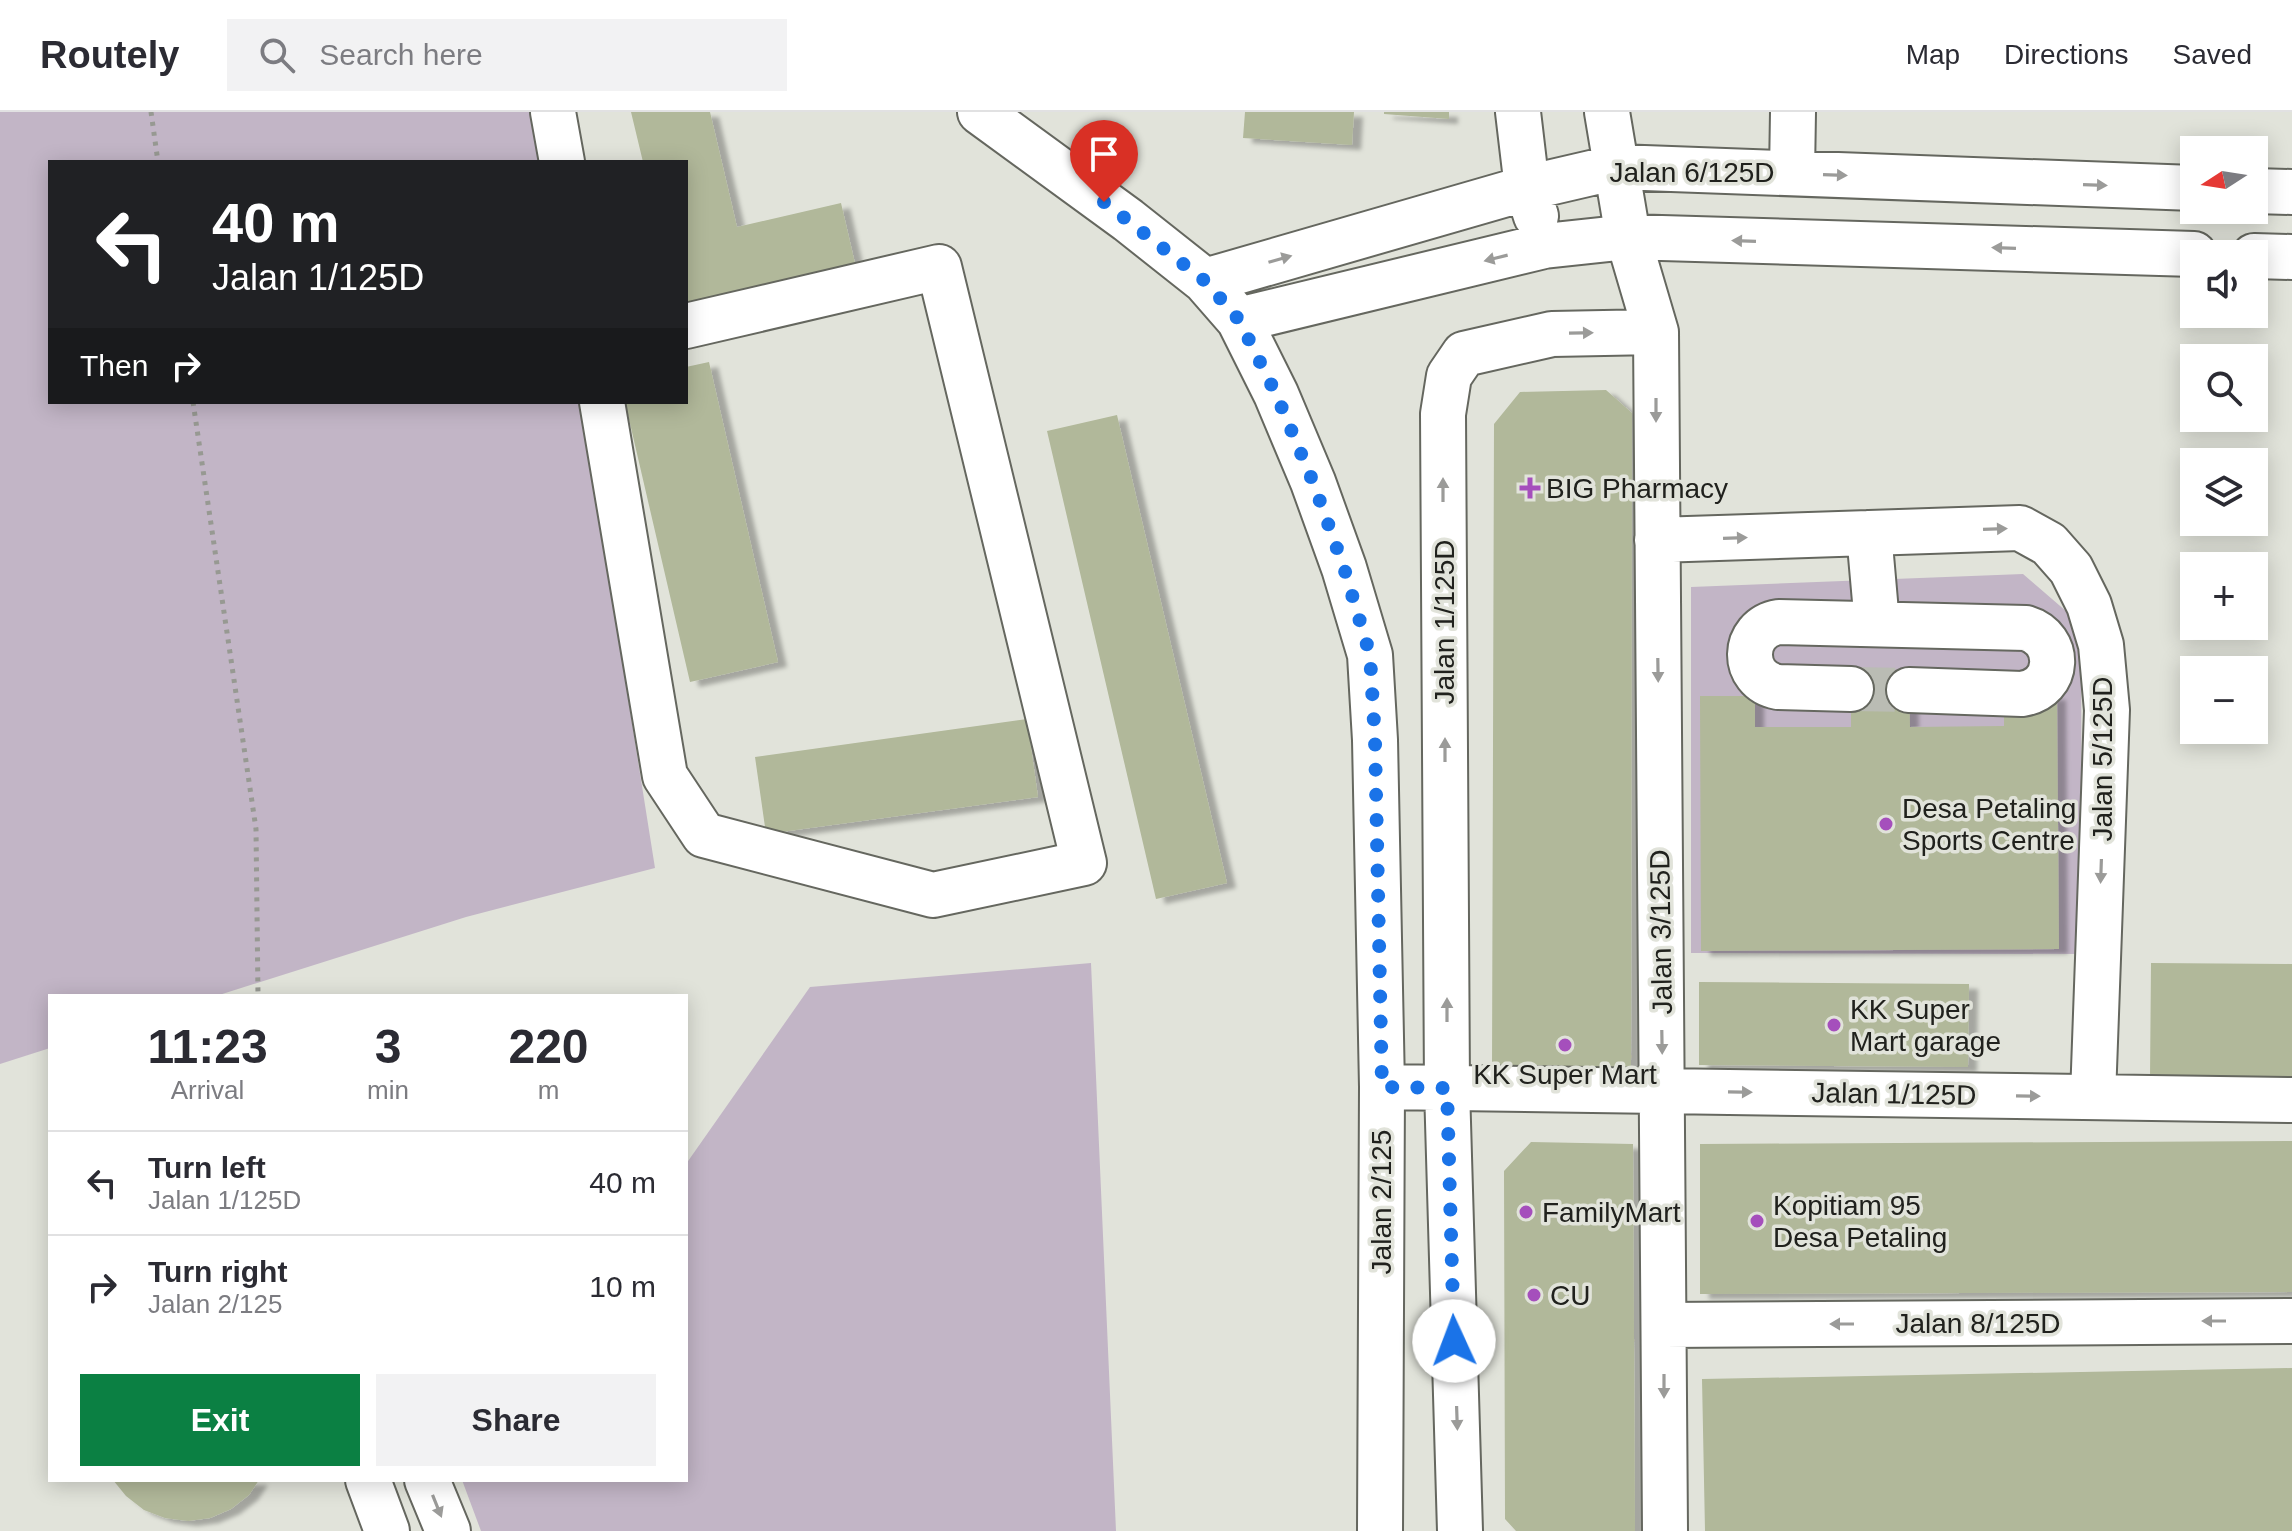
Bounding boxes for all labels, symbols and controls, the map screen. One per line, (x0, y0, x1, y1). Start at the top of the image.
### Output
search box (227, 19, 787, 91)
icon: search (255, 33, 299, 77)
text: Routely (40, 34, 179, 76)
text: Search here (319, 38, 483, 71)
text: Map (1906, 39, 1960, 70)
text: Directions (2004, 39, 2129, 70)
text: Saved (2173, 39, 2252, 70)
pin (1070, 120, 1138, 202)
icon: arrive (1082, 132, 1126, 176)
north arrow (2180, 136, 2268, 224)
map controls (2180, 136, 2268, 744)
street label: Jalan 6/125D (1609, 157, 1775, 188)
one-way arrow (1823, 168, 1848, 181)
one-way arrow (2083, 178, 2108, 191)
text: 40 m (212, 191, 340, 254)
icon: left (80, 192, 184, 296)
one-way arrow (1731, 234, 1756, 247)
button: sound (2180, 240, 2268, 328)
one-way arrow (1991, 242, 2016, 255)
one-way arrow (1268, 252, 1292, 265)
one-way arrow (1483, 252, 1508, 264)
text: Jalan 1/125D (212, 257, 424, 298)
one-way arrow (1569, 327, 1594, 340)
icon: right (164, 344, 208, 388)
button: search (2180, 344, 2268, 432)
text: Then (80, 349, 148, 382)
one-way arrow (1650, 398, 1662, 423)
button: layers (2180, 448, 2268, 536)
place label: BIG Pharmacy (1546, 473, 1728, 504)
one-way arrow (1437, 477, 1449, 502)
marker: BIG Pharmacy (1521, 479, 1539, 497)
one-way arrow (1983, 522, 2008, 535)
one-way arrow (1723, 531, 1748, 544)
street label: Jalan 1/125D (1429, 539, 1460, 705)
button: + (2180, 552, 2268, 640)
button: − (2180, 656, 2268, 744)
one-way arrow (1652, 658, 1664, 683)
street label: Jalan 5/125D (2087, 676, 2118, 842)
one-way arrow (1439, 737, 1451, 762)
place label: Desa Petaling Sports Centre (1902, 793, 2076, 856)
marker: Desa Petaling Sports Centre (1877, 815, 1895, 833)
street label: Jalan 3/125D (1644, 849, 1678, 1015)
one-way arrow (2095, 859, 2108, 884)
place label: KK Super Mart garage (1850, 994, 2001, 1057)
one-way arrow (1441, 997, 1453, 1022)
marker: KK Super Mart garage (1825, 1016, 1843, 1034)
text: 11:23 (147, 1020, 268, 1073)
text: 3 (375, 1020, 401, 1073)
text: 220 (508, 1020, 589, 1073)
one-way arrow (1656, 1030, 1668, 1055)
marker: KK Super Mart (1556, 1036, 1574, 1054)
place label: KK Super Mart (1473, 1059, 1657, 1090)
text: Arrival (171, 1075, 244, 1105)
text: min (367, 1075, 409, 1105)
text: m (538, 1075, 559, 1105)
street label: Jalan 1/125D (1811, 1077, 1977, 1111)
one-way arrow (1728, 1085, 1753, 1098)
one-way arrow (2016, 1090, 2041, 1102)
street label: Jalan 2/125 (1366, 1130, 1397, 1274)
text: Turn left (148, 1151, 266, 1184)
icon: left (80, 1161, 124, 1205)
text: 40 m (589, 1166, 656, 1199)
text: Jalan 1/125D (148, 1185, 301, 1215)
place label: Kopitiam 95 Desa Petaling (1773, 1190, 1947, 1253)
place label: FamilyMart (1542, 1197, 1681, 1228)
marker: FamilyMart (1517, 1203, 1535, 1221)
marker: Kopitiam 95 Desa Petaling (1748, 1212, 1766, 1230)
text: Turn right (148, 1255, 287, 1288)
icon: right (80, 1265, 124, 1309)
text: 10 m (589, 1270, 656, 1303)
place label: CU (1550, 1280, 1590, 1311)
marker: CU (1525, 1286, 1543, 1304)
text: Jalan 2/125 (148, 1289, 282, 1319)
position arrow (1412, 1299, 1496, 1383)
street label: Jalan 8/125D (1895, 1308, 2061, 1339)
one-way arrow (2201, 1315, 2226, 1328)
one-way arrow (1829, 1318, 1854, 1330)
button: Exit (80, 1374, 360, 1466)
button: Share (376, 1374, 656, 1466)
one-way arrow (1658, 1374, 1670, 1399)
one-way arrow (1450, 1406, 1463, 1431)
one-way arrow (431, 1494, 444, 1517)

